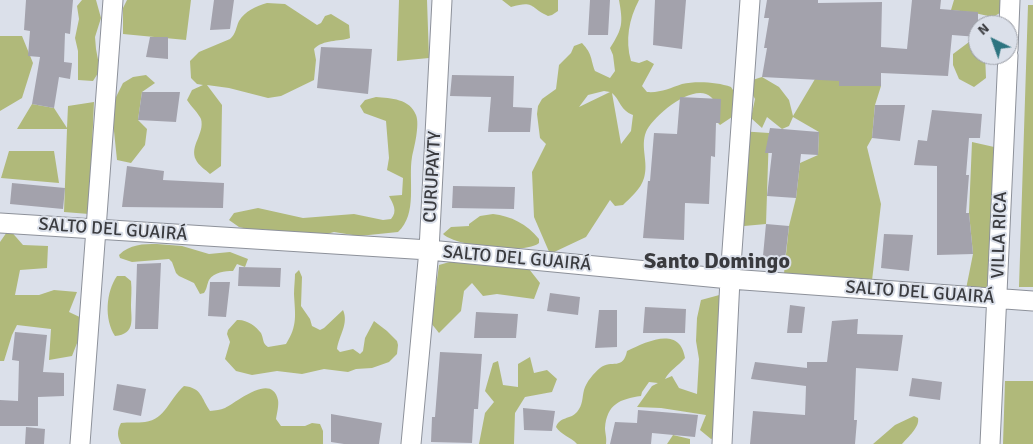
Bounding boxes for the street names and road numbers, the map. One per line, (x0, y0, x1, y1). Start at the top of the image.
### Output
street label: CURUPAYTY (420, 131, 446, 223)
street label: VILLA RICA (988, 191, 1012, 279)
street label: SALTO DEL GUAIRÁ (38, 214, 188, 246)
street label: SALTO DEL GUAIRÁ (442, 242, 592, 276)
street label: SALTO DEL GUAIRÁ (845, 277, 995, 309)

